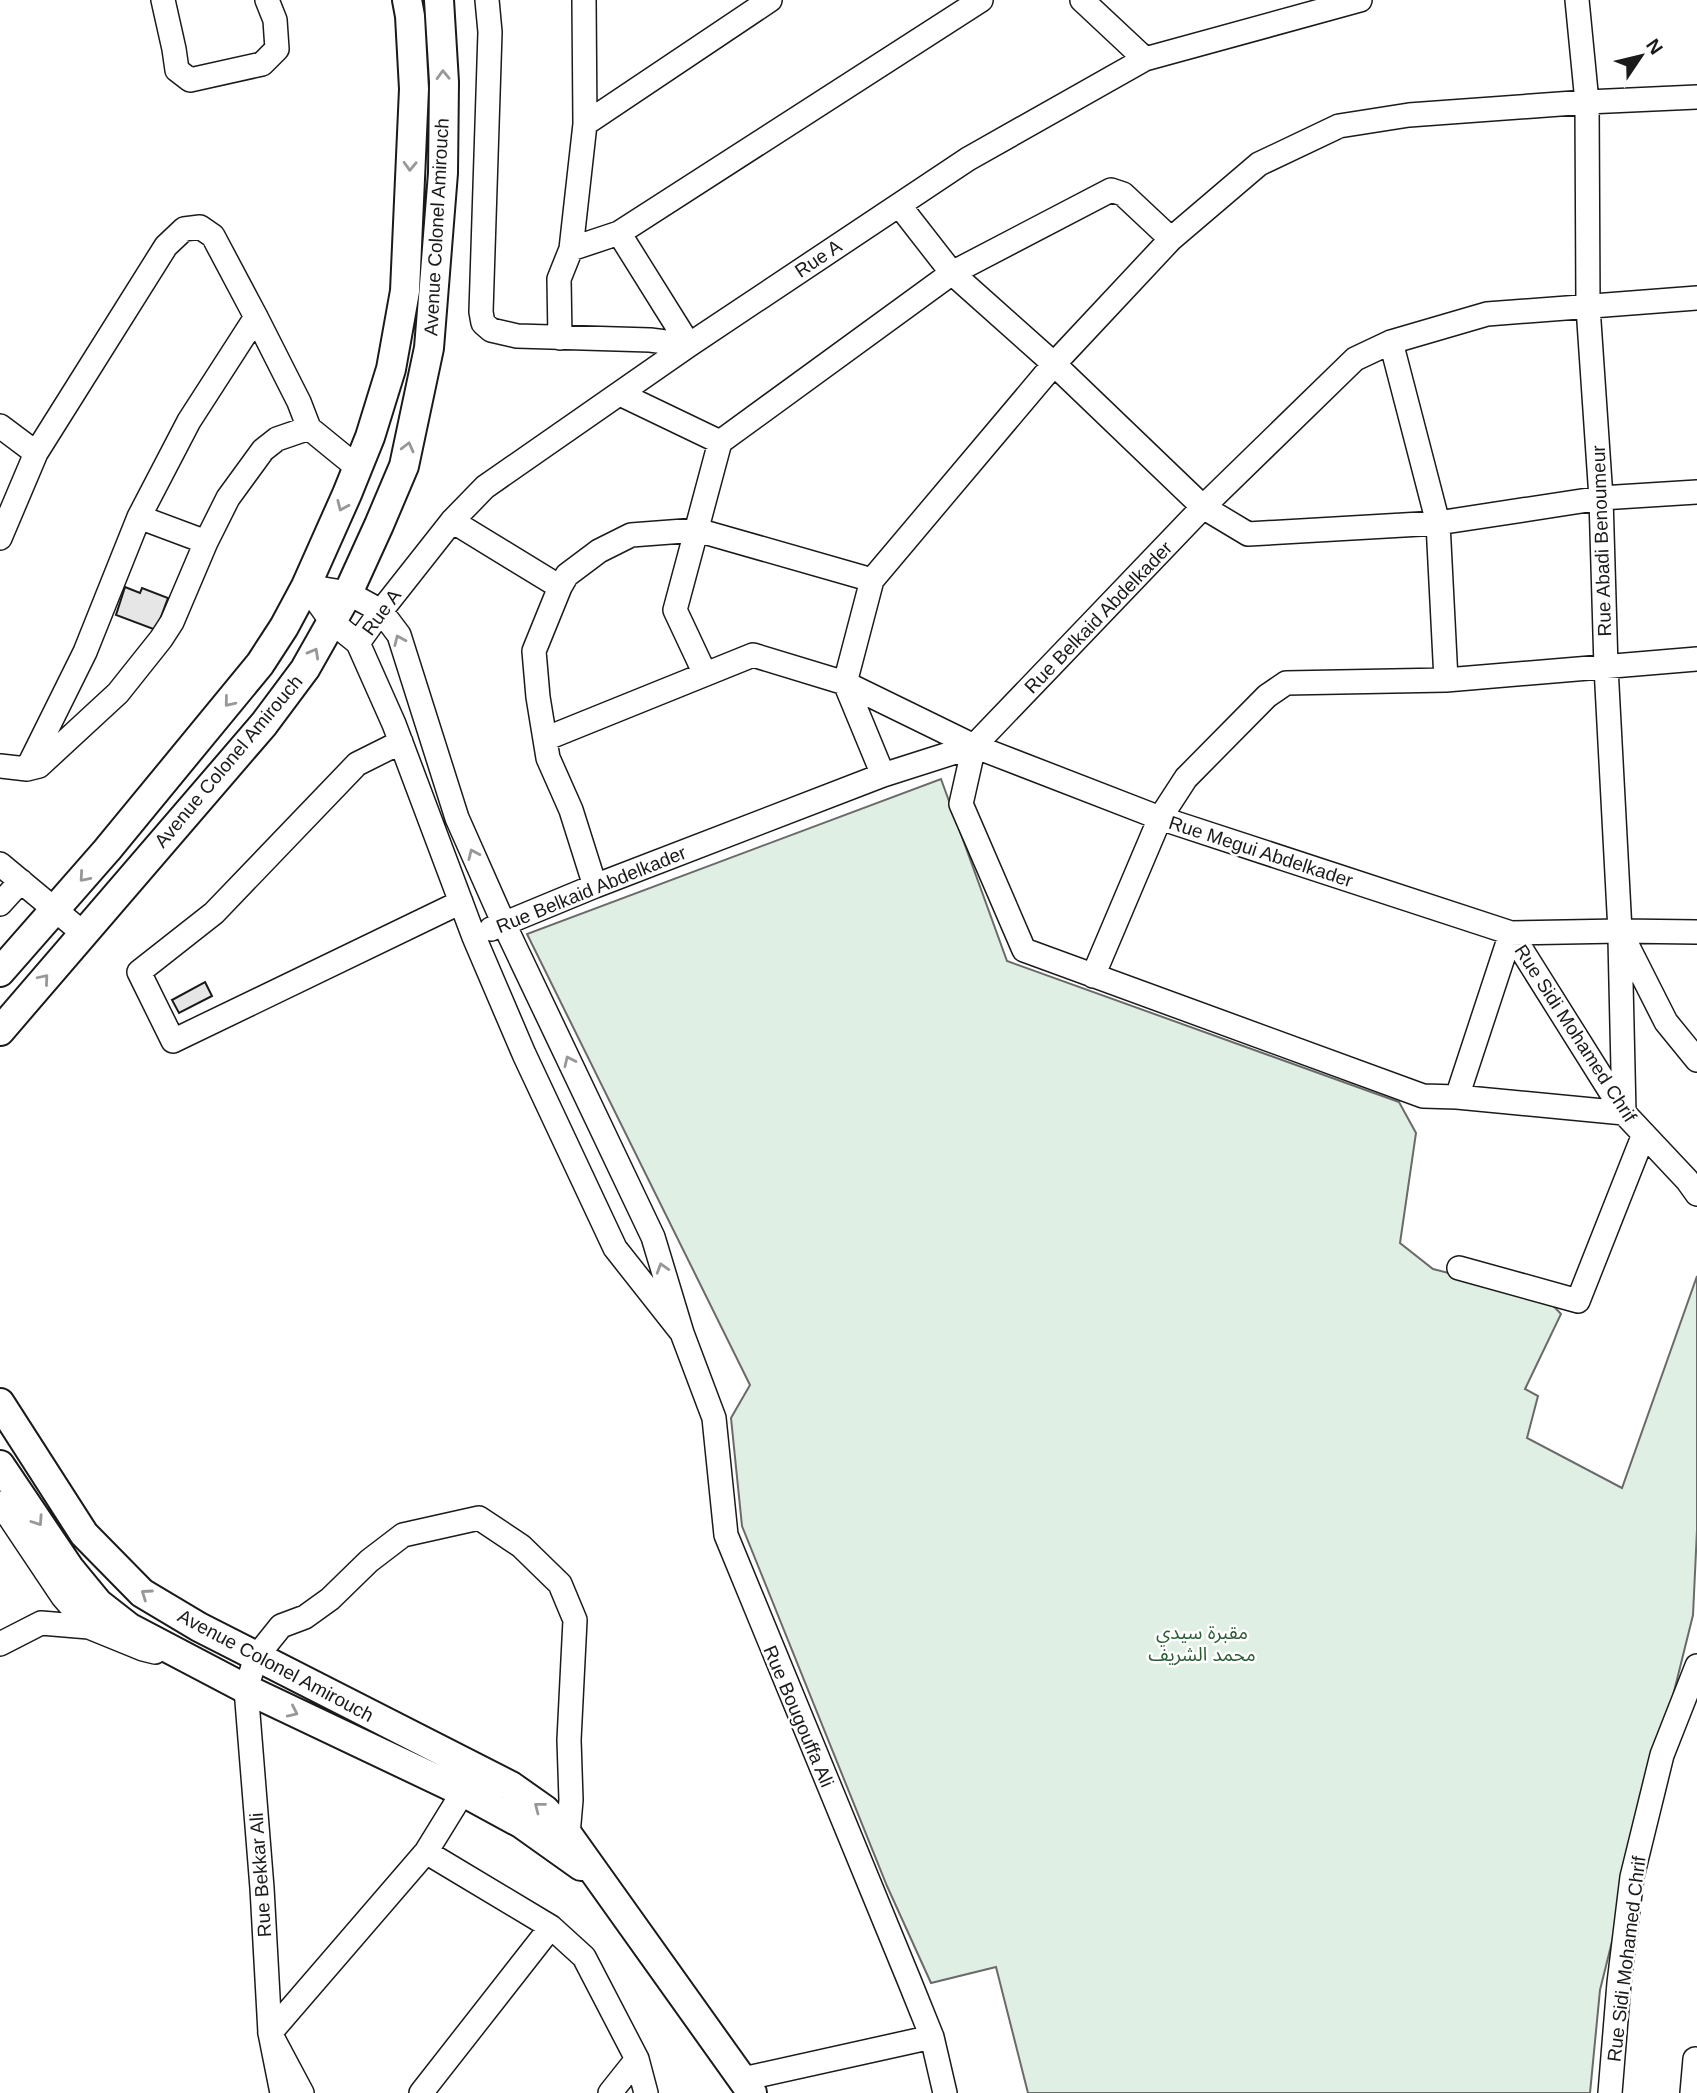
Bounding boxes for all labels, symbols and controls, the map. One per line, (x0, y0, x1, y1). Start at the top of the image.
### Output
north arrow (1606, 21, 1676, 91)
text: N (1642, 35, 1667, 58)
one-way arrow (436, 69, 451, 80)
street label: Avenue Colonel Amirouch (420, 117, 453, 337)
one-way arrow (403, 161, 418, 172)
street label: Rue A (791, 235, 846, 282)
one-way arrow (400, 441, 415, 453)
street label: Rue Abadi Benoumeur (1588, 444, 1615, 637)
one-way arrow (336, 499, 350, 511)
street label: Rue Belkaid Abdelkader (1020, 537, 1177, 698)
street label: Rue A (358, 585, 405, 639)
one-way arrow (393, 635, 407, 647)
one-way arrow (306, 648, 319, 660)
street label: Avenue Colonel Amirouch (150, 671, 307, 852)
one-way arrow (225, 693, 237, 706)
street label: Rue Megui Abdelkader (1166, 812, 1356, 891)
street label: Rue Belkaid Abdelkader (493, 841, 690, 937)
one-way arrow (467, 849, 481, 862)
one-way arrow (80, 869, 92, 882)
street label: Rue Sidi Mohamed Chrif (1510, 941, 1641, 1126)
one-way arrow (36, 974, 48, 987)
one-way arrow (563, 1056, 577, 1068)
one-way arrow (656, 1262, 671, 1274)
one-way arrow (30, 1514, 43, 1527)
one-way arrow (141, 1590, 153, 1602)
street label: Avenue Colonel Amirouch (174, 1605, 377, 1726)
park label: مقبرة سيدي محمد الشريف (1148, 1622, 1256, 1666)
street label: Rue Bougouffa Ali (759, 1642, 838, 1790)
one-way arrow (286, 1703, 298, 1717)
one-way arrow (534, 1802, 547, 1815)
street label: Rue Bekkar Ali (246, 1812, 275, 1938)
street label: Rue Sidi Mohamed Chrif (1603, 1854, 1650, 2063)

